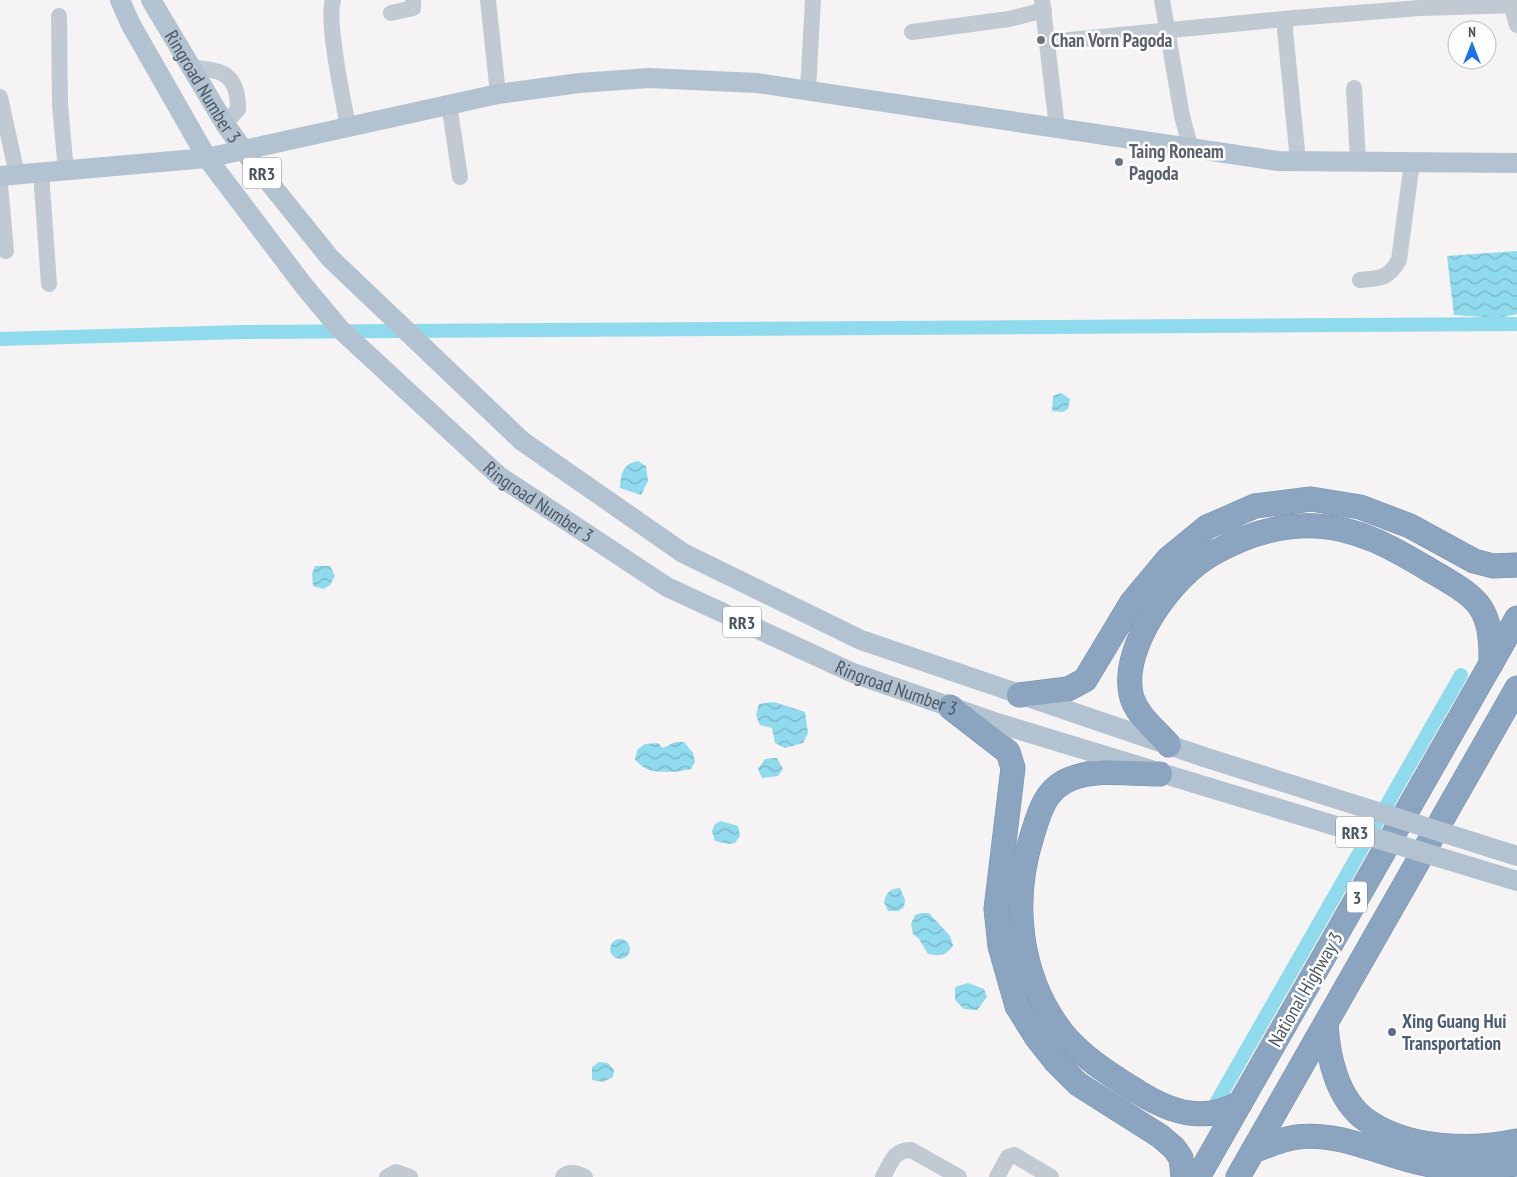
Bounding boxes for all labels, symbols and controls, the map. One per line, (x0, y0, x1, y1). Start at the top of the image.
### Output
north arrow (1447, 20, 1497, 70)
text: N (1468, 23, 1476, 41)
street label: Ringroad Number 3 (160, 26, 247, 148)
place label: Chan Vorn Pagoda (1051, 28, 1173, 52)
marker: Chan Vorn Pagoda (1035, 34, 1047, 46)
place label: Taing Roneam Pagoda (1129, 139, 1224, 185)
marker: Taing Roneam Pagoda (1113, 156, 1125, 168)
road number: RR3 (243, 158, 281, 188)
street label: Ringroad Number 3 (479, 456, 598, 547)
road number: RR3 (723, 606, 761, 638)
street label: Ringroad Number 3 (832, 655, 961, 720)
road number: RR3 (1336, 816, 1374, 848)
road number: 3 (1347, 882, 1367, 912)
street label: National Highway 3 (1262, 927, 1348, 1051)
place label: Xing Guang Hui Transportation (1402, 1009, 1507, 1055)
marker: Xing Guang Hui Transportation (1386, 1026, 1398, 1038)

